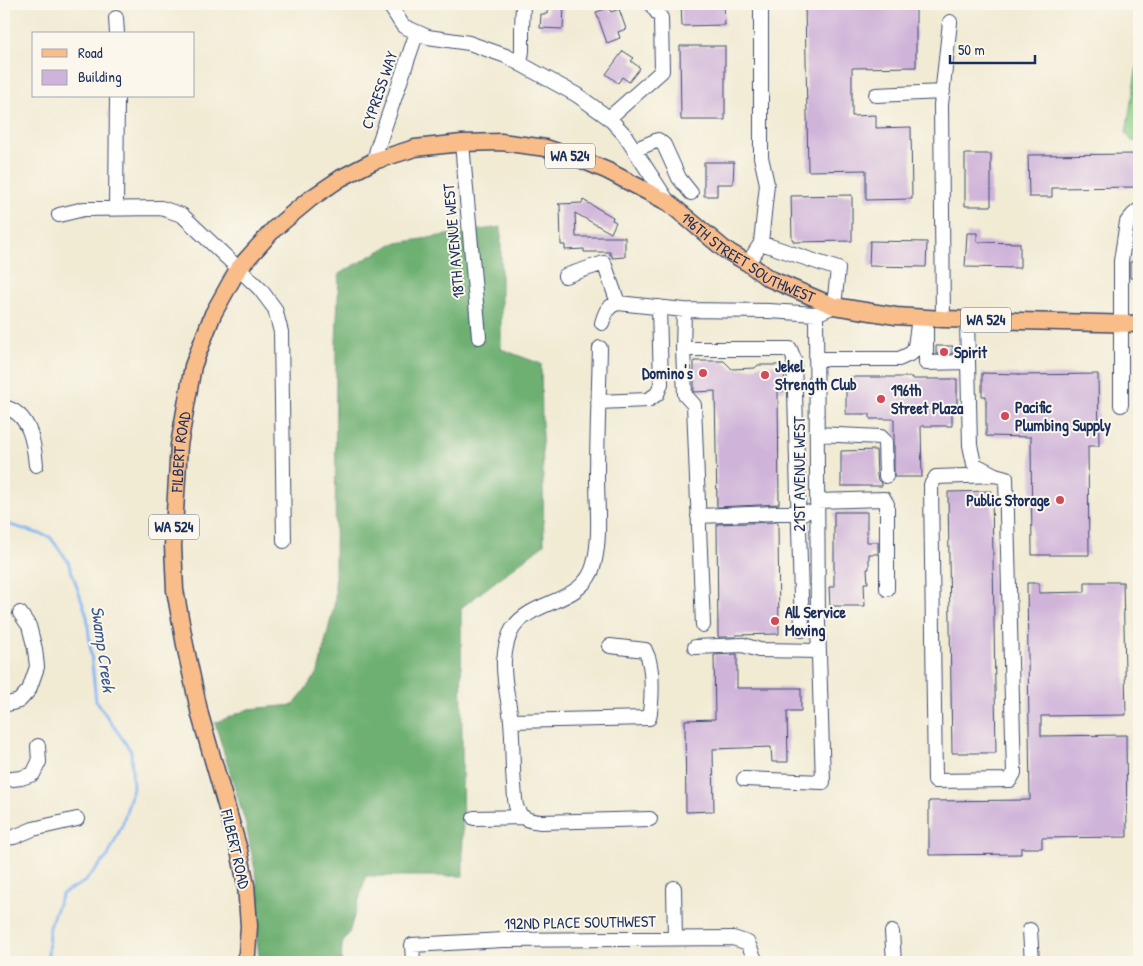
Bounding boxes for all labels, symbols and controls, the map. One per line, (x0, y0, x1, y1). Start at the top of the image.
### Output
legend (32, 32, 195, 98)
scale bar (950, 32, 1036, 64)
text: 50 m (958, 39, 985, 60)
text: Road (78, 42, 103, 63)
street label: CYPRESS WAY (355, 48, 403, 132)
text: Building (78, 66, 122, 87)
road number: WA 524 (545, 144, 595, 168)
street label: 18TH AVENUE WEST (437, 182, 469, 299)
street label: 196TH STREET SOUTHWEST (676, 207, 819, 308)
road number: WA 524 (961, 308, 1011, 332)
place label: Spirit (954, 341, 988, 364)
marker: Spirit (938, 346, 950, 358)
place label: Jekel Strength Club (775, 355, 857, 396)
place label: Domino's (642, 362, 694, 384)
marker: Domino's (697, 367, 709, 379)
marker: Jekel Strength Club (759, 369, 771, 381)
place label: 196th Street Plaza (891, 379, 964, 419)
marker: 196th Street Plaza (875, 393, 887, 405)
place label: Pacific Plumbing Supply (1015, 396, 1111, 437)
street label: FILBERT ROAD (165, 409, 196, 494)
marker: Pacific Plumbing Supply (999, 410, 1011, 422)
street label: 21ST AVENUE WEST (788, 416, 810, 532)
place label: Public Storage (966, 489, 1051, 512)
marker: Public Storage (1054, 494, 1066, 506)
road number: WA 524 (149, 514, 199, 540)
place label: All Service Moving (785, 601, 846, 642)
water label: Swamp Creek (85, 604, 122, 695)
marker: All Service Moving (769, 615, 781, 627)
street label: FILBERT ROAD (216, 806, 256, 891)
street label: 192ND PLACE SOUTHWEST (504, 910, 657, 934)

